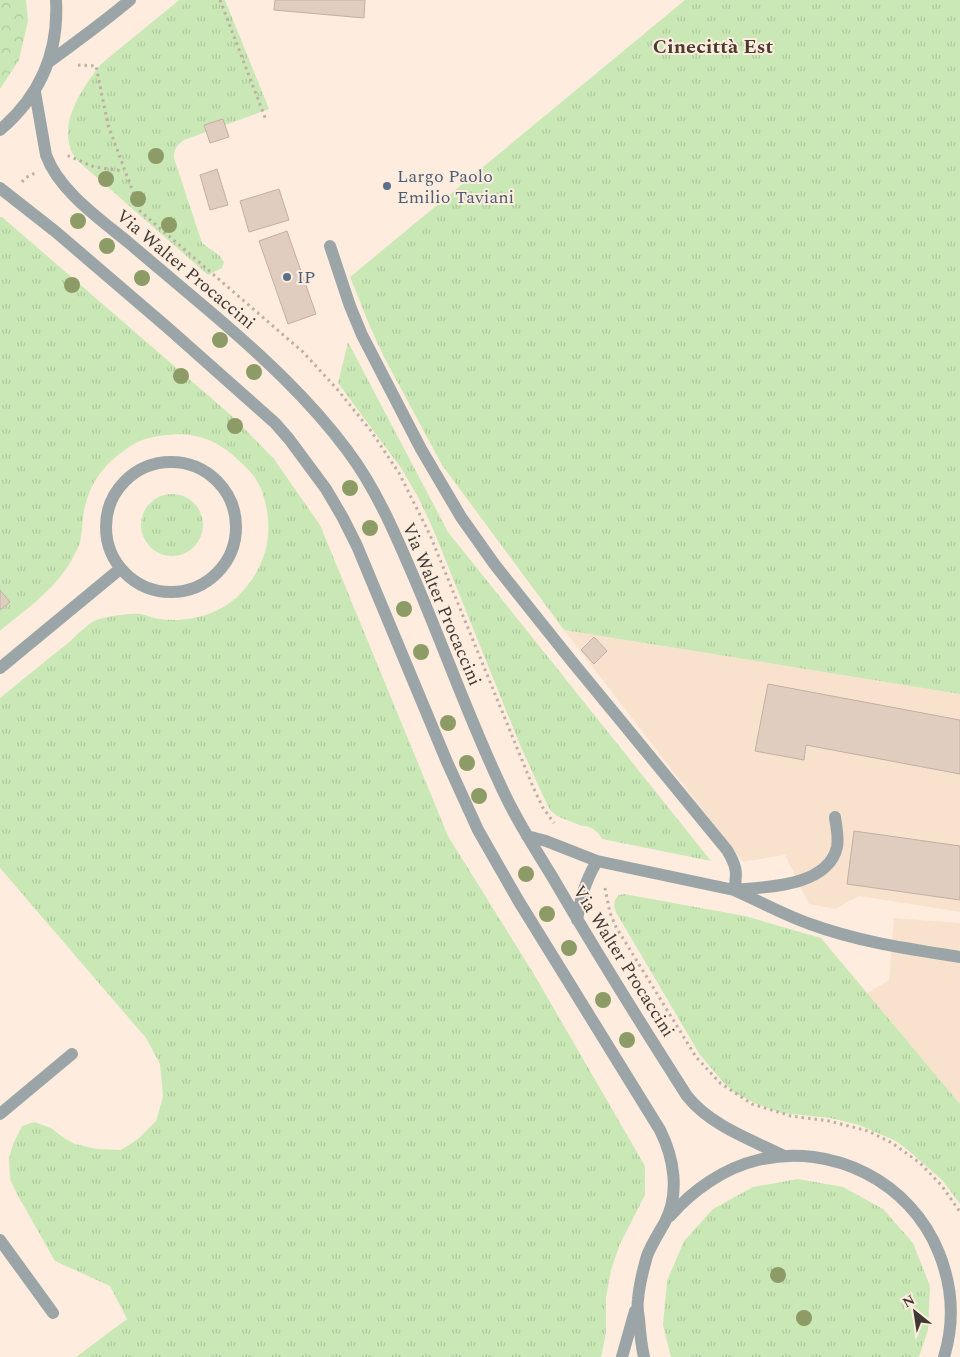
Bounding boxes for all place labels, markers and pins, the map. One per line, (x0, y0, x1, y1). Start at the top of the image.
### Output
place label: Largo Paolo Emilio Taviani (397, 163, 514, 211)
marker: Largo Paolo Emilio Taviani (381, 180, 393, 192)
place label: IP (297, 264, 316, 291)
marker: IP (281, 271, 293, 283)

